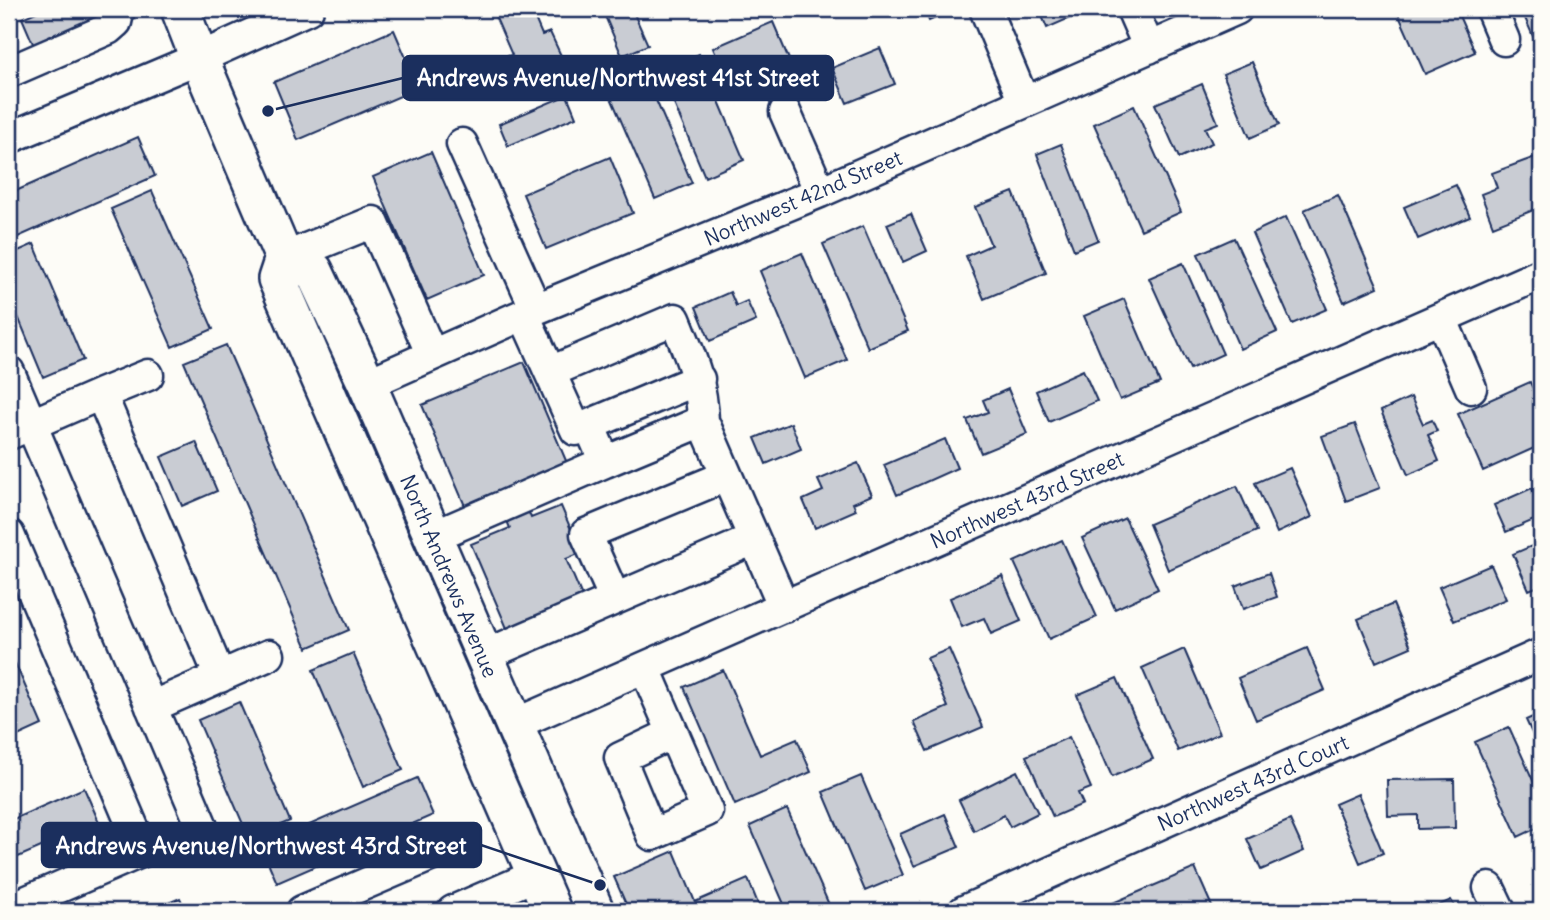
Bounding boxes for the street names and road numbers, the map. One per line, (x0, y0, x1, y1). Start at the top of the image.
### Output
street label: Northwest 42nd Street (700, 144, 906, 252)
street label: Northwest 43rd Street (926, 445, 1128, 555)
street label: North Andrews Avenue (394, 471, 504, 681)
street label: Northwest 43rd Court (1153, 729, 1353, 837)

